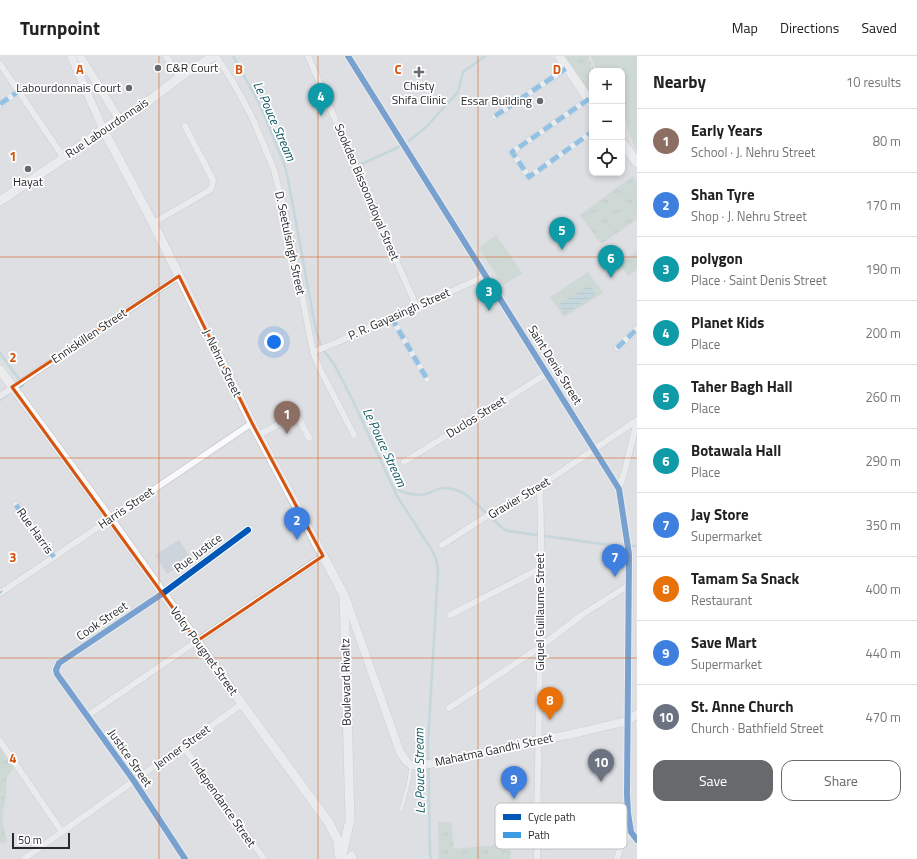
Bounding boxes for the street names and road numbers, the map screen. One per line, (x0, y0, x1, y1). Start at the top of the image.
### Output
street label: Rue Labourdonnais (61, 92, 153, 163)
street label: Sookdeo Bissoondoyal Street (330, 120, 405, 264)
street label: D. Seetulsingh Street (270, 189, 311, 297)
street label: P. R. Gayasingh Street (345, 282, 454, 345)
street label: Enniskillen Street (47, 303, 131, 368)
street label: Saint Denis Street (523, 321, 588, 409)
street label: J. Nehru Street (198, 326, 247, 401)
street label: Duclos Street (442, 390, 510, 443)
street label: Gravier Street (484, 471, 554, 524)
street label: Harris Street (94, 481, 158, 533)
street label: Rue Harris (12, 504, 59, 558)
street label: Rue Justice (170, 528, 226, 577)
street label: Giquel Guillaume Street (530, 552, 549, 671)
street label: Cook Street (72, 596, 132, 645)
street label: Volcy Pougnet Street (166, 602, 244, 700)
street label: Boulevard Rivaltz (335, 638, 356, 726)
street label: Jenner Street (149, 719, 215, 774)
street label: Justice Street (103, 725, 158, 791)
street label: Mahatma Gandhi Street (433, 728, 555, 771)
street label: Independance Street (186, 755, 262, 851)

